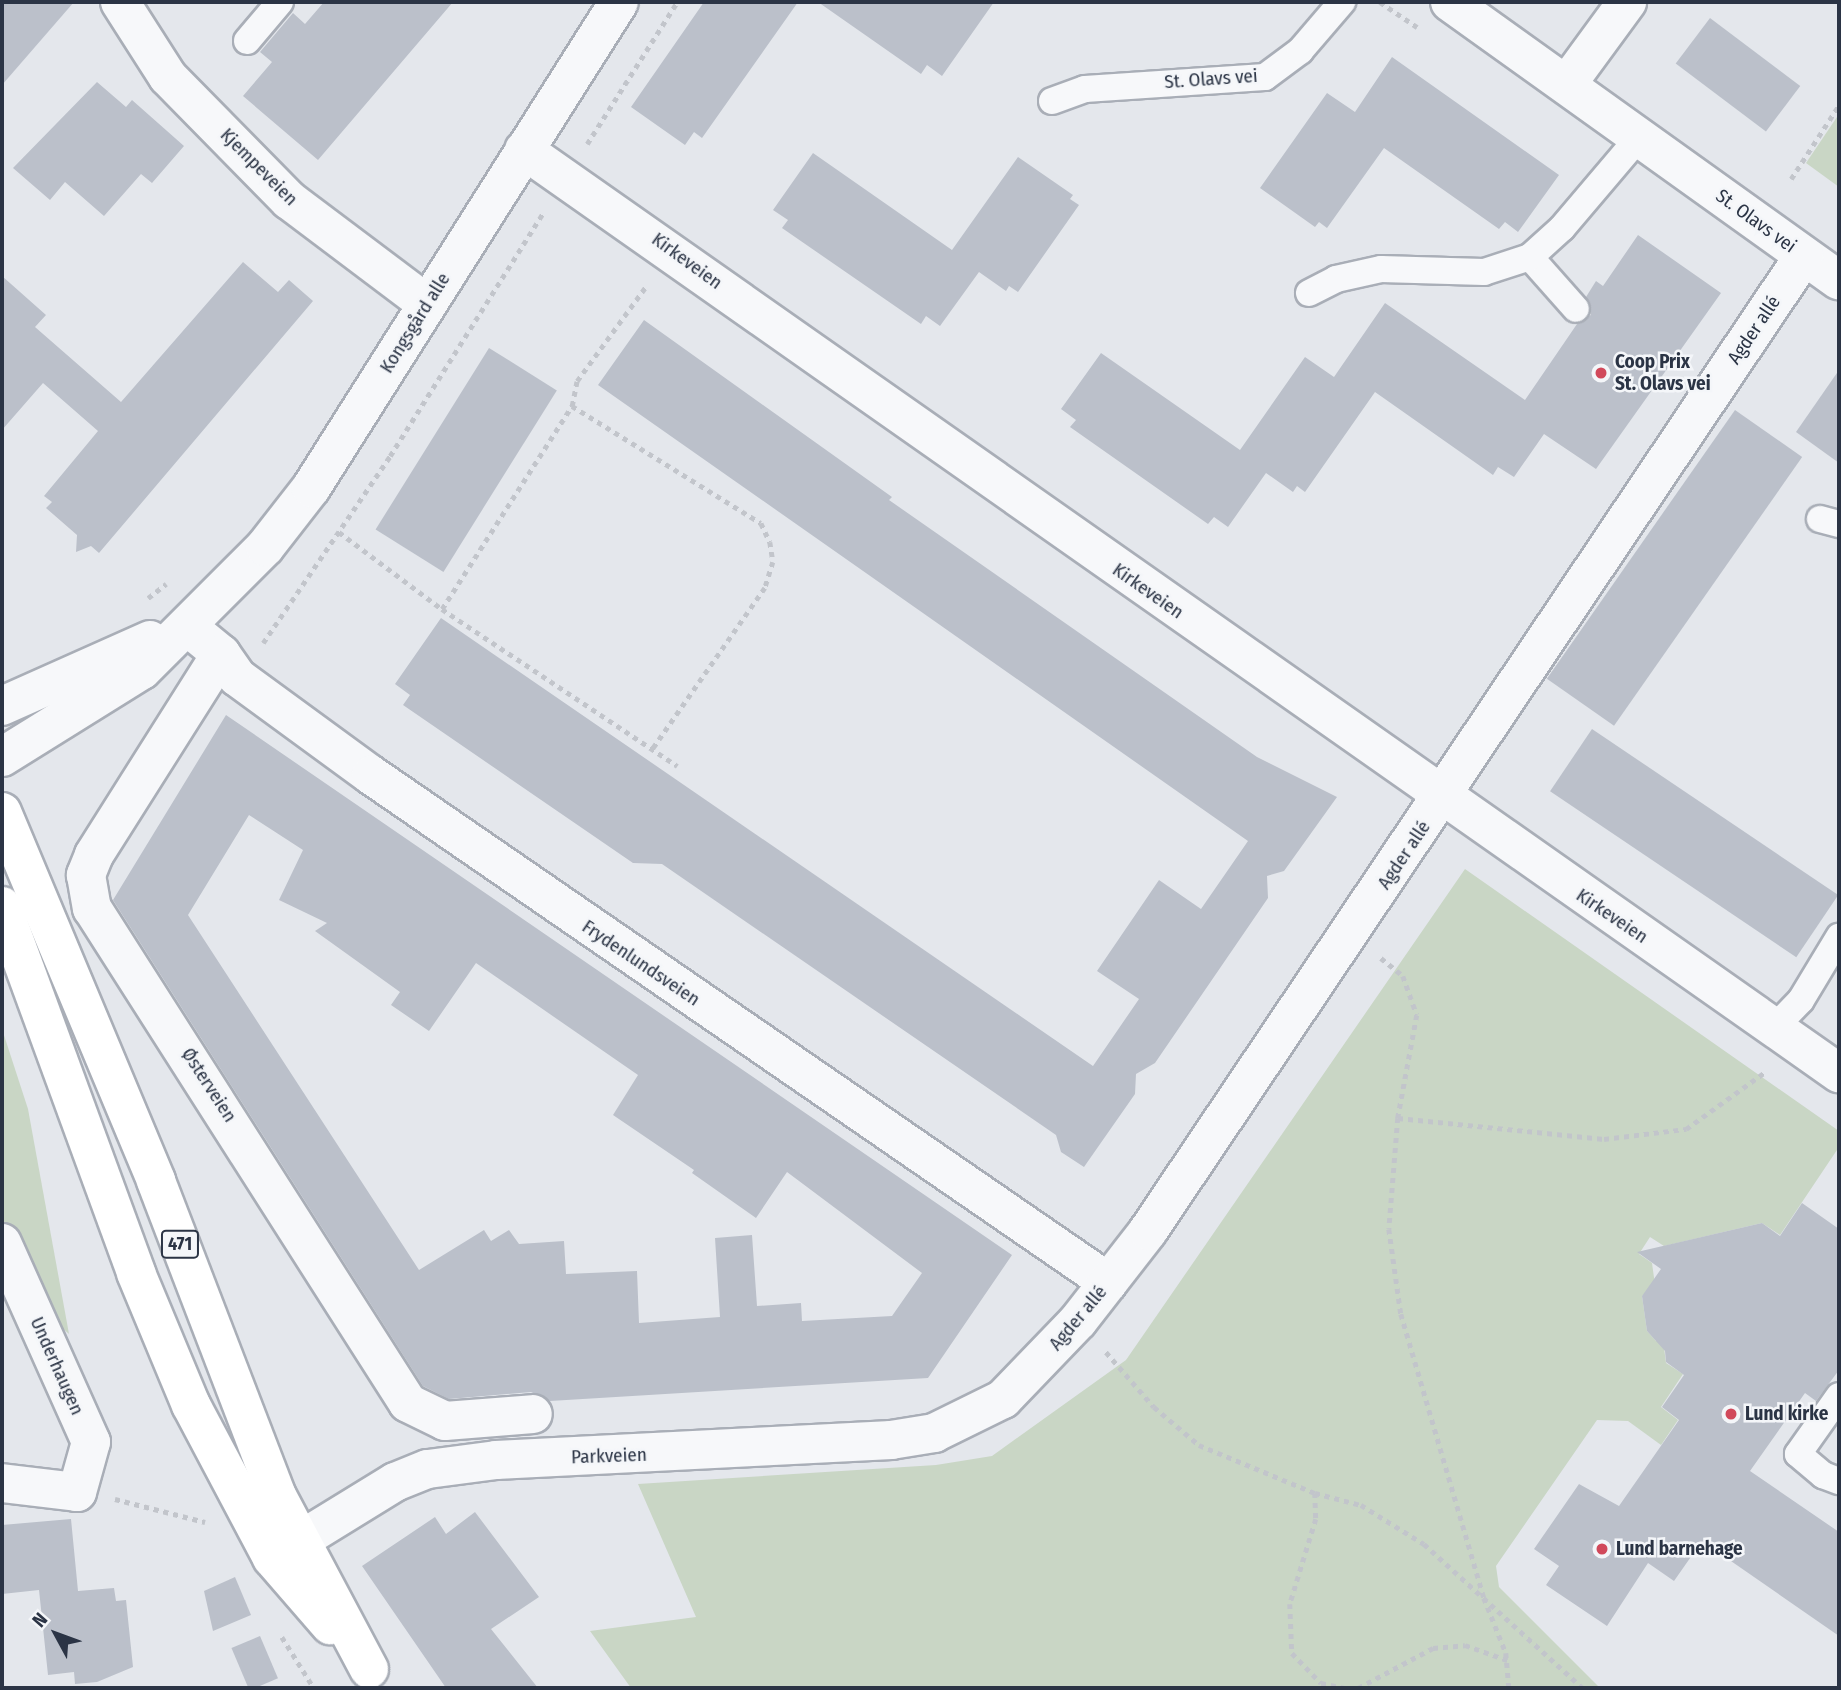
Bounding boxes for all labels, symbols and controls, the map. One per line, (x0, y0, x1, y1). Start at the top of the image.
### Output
street label: St. Olavs vei (1164, 64, 1258, 94)
street label: Kjempeveien (216, 124, 302, 210)
street label: St. Olavs vei (1711, 184, 1801, 258)
street label: Kirkeveien (647, 228, 727, 294)
street label: Kongsgård alle (375, 269, 455, 377)
street label: Agder allé (1723, 291, 1785, 369)
place label: Coop Prix St. Olavs vei (1615, 351, 1711, 395)
marker: Coop Prix St. Olavs vei (1593, 365, 1609, 381)
street label: Kirkeveien (1108, 558, 1188, 624)
street label: Agder allé (1373, 816, 1435, 894)
street label: Kirkeveien (1572, 884, 1652, 948)
street label: Frydenlundsveien (578, 915, 704, 1011)
street label: Østerveien (177, 1044, 241, 1126)
road number: 471 (161, 1230, 199, 1259)
street label: Agder allé (1044, 1281, 1112, 1355)
street label: Underhaugen (25, 1314, 89, 1418)
place label: Lund kirke (1745, 1403, 1828, 1425)
marker: Lund kirke (1723, 1406, 1739, 1422)
street label: Parkveien (571, 1443, 647, 1469)
place label: Lund barnehage (1616, 1538, 1743, 1560)
marker: Lund barnehage (1594, 1541, 1610, 1557)
north arrow (21, 1599, 91, 1669)
text: N (27, 1608, 52, 1632)

